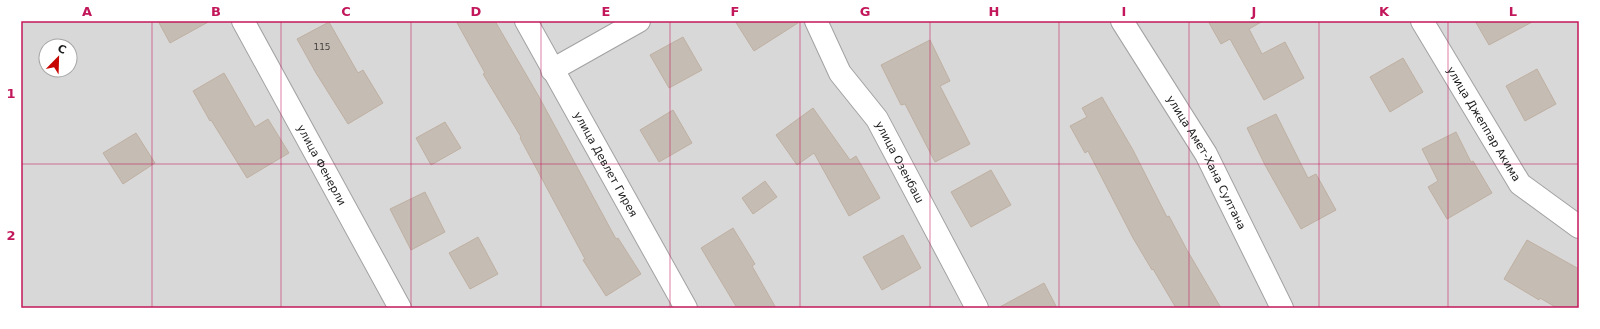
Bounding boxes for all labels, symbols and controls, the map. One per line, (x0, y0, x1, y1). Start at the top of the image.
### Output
text: A (82, 4, 92, 19)
text: B (211, 4, 221, 19)
text: C (341, 4, 351, 19)
text: D (471, 4, 482, 19)
text: E (602, 4, 610, 19)
text: F (731, 4, 739, 19)
text: G (860, 4, 870, 19)
text: H (989, 4, 999, 19)
text: I (1122, 4, 1126, 19)
text: J (1251, 4, 1256, 19)
text: K (1379, 4, 1390, 19)
text: L (1509, 4, 1517, 19)
north arrow (38, 38, 78, 78)
text: С (55, 42, 68, 57)
house number: 115 (313, 42, 331, 52)
street label: улица Джеппар Акима (1444, 64, 1523, 184)
text: 1 (6, 86, 16, 101)
street label: улица Амет-Хана Султана (1164, 93, 1248, 232)
street label: улица Девлет Гирея (571, 110, 640, 219)
street label: улица Озенбаш (872, 119, 926, 205)
street label: улица Фенерли (294, 123, 349, 208)
text: 2 (6, 228, 16, 243)

